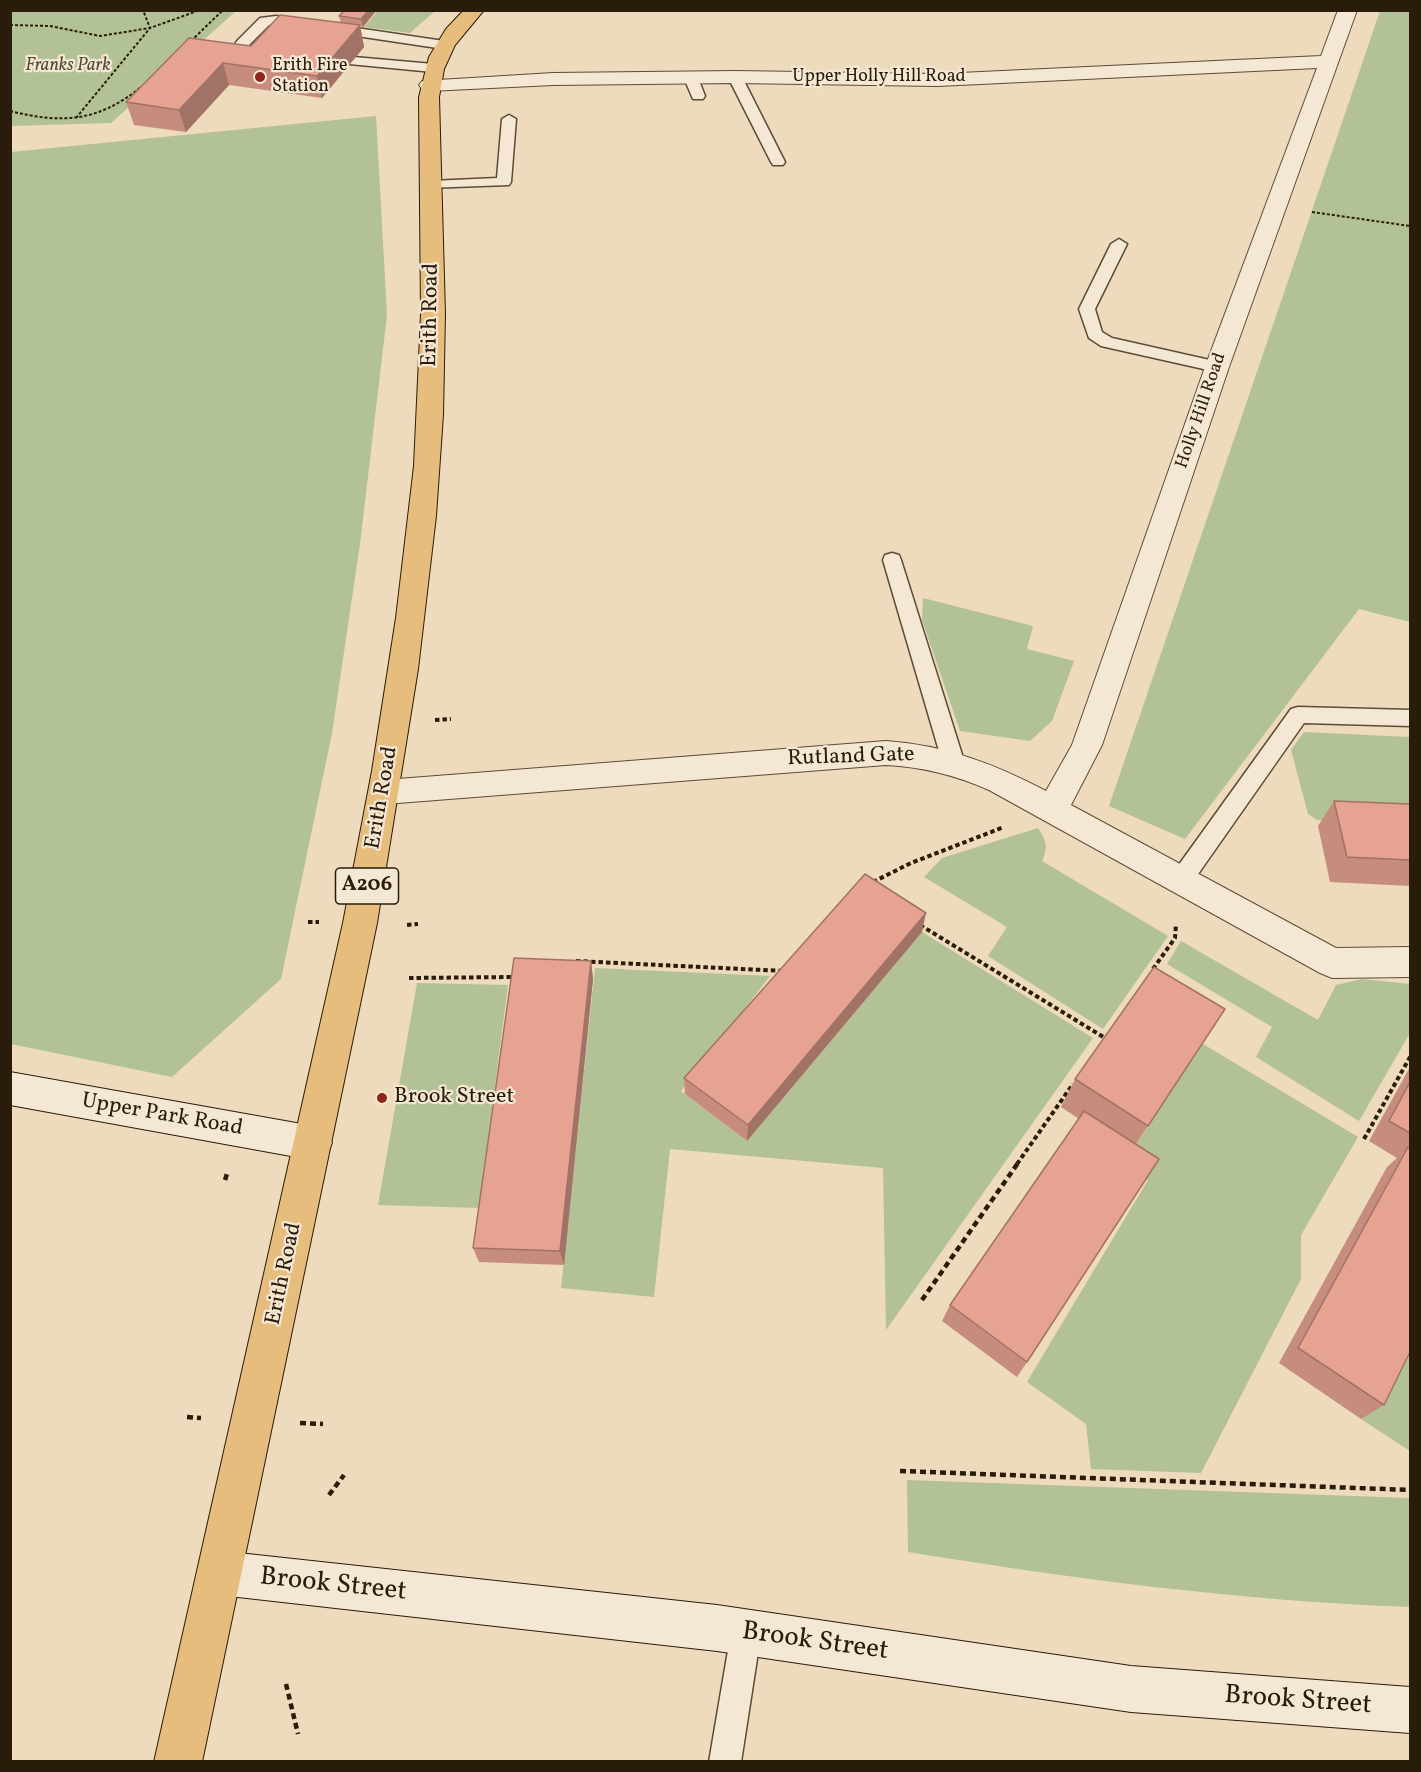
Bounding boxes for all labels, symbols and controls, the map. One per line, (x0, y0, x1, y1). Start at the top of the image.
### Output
park label: Franks Park (25, 56, 111, 78)
place label: Erith Fire Station (272, 56, 347, 98)
street label: Upper Holly Hill Road (792, 67, 966, 89)
marker: Erith Fire Station (253, 70, 267, 84)
street label: Erith Road (418, 263, 446, 367)
street label: Holly Hill Road (1172, 350, 1232, 472)
street label: Rutland Gate (787, 743, 915, 773)
street label: Erith Road (361, 745, 405, 851)
road number: A206 (336, 868, 398, 904)
place label: Brook Street (394, 1085, 514, 1111)
street label: Upper Park Road (79, 1089, 245, 1143)
marker: Brook Street (375, 1091, 389, 1105)
street label: Erith Road (261, 1220, 309, 1328)
street label: Brook Street (258, 1562, 408, 1610)
street label: Brook Street (740, 1617, 890, 1669)
street label: Brook Street (1223, 1681, 1373, 1723)

